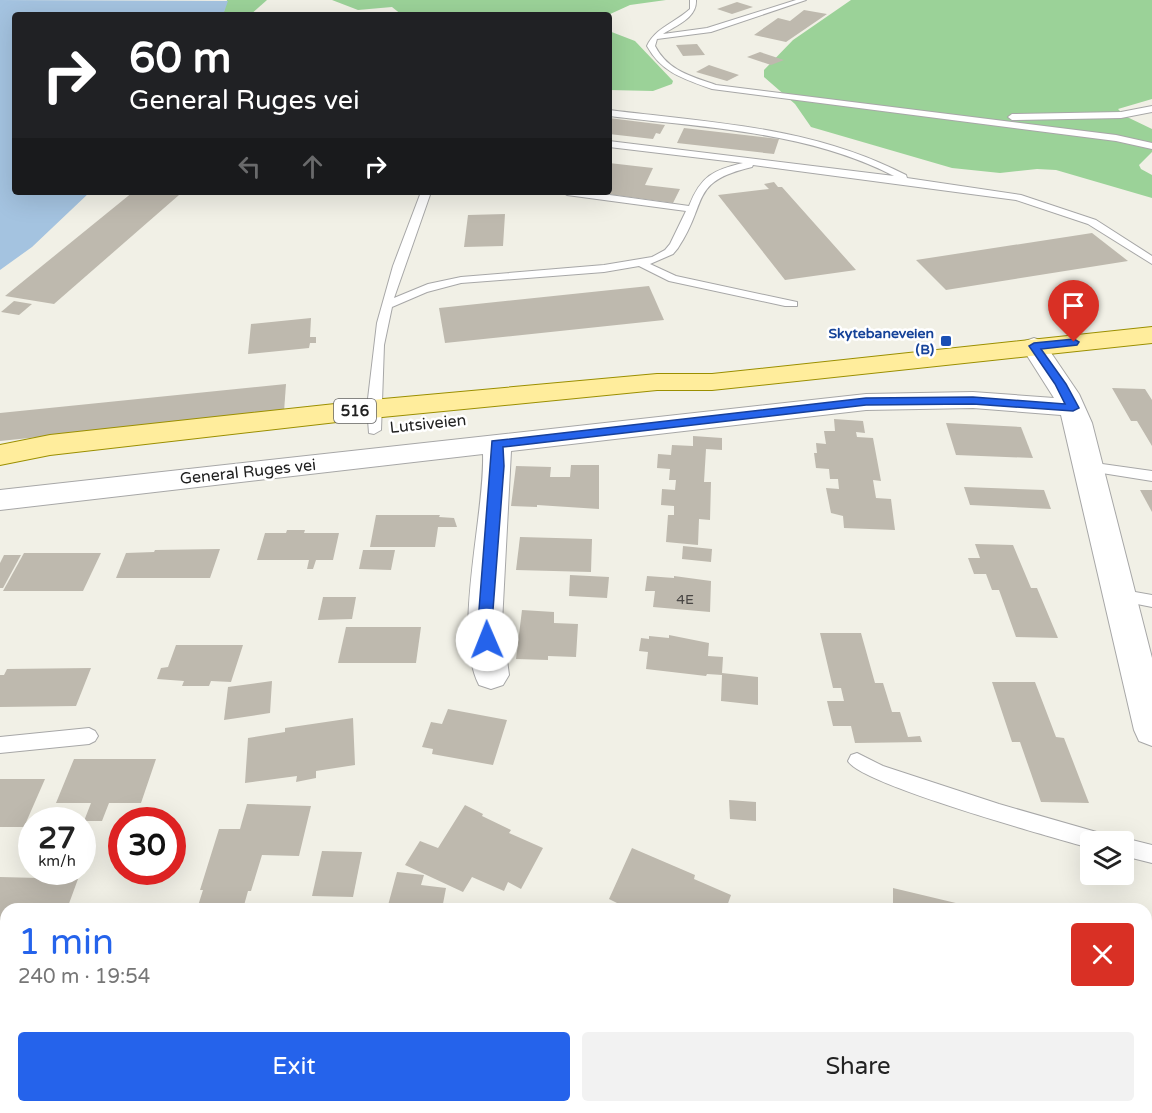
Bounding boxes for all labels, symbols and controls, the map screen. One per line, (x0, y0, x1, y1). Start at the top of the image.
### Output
text: 60 m (129, 33, 231, 84)
icon: right (30, 36, 108, 114)
text: General Ruges vei (129, 84, 360, 117)
icon: left (233, 150, 266, 183)
icon: ahead (296, 150, 329, 183)
icon: right (359, 150, 392, 183)
pin (1048, 280, 1099, 342)
icon: arrive (1057, 289, 1090, 322)
place label: Skytebaneveien (B) (829, 325, 934, 358)
marker: Skytebaneveien (B) (939, 334, 953, 348)
road number: 516 (334, 399, 376, 423)
street label: Lutsiveien (389, 410, 467, 438)
street label: General Ruges vei (179, 455, 317, 489)
house number: 4E (676, 591, 694, 608)
position arrow (455, 608, 519, 672)
speed limit sign: 30 (108, 807, 186, 885)
text: 27 (38, 820, 76, 857)
map controls (1080, 831, 1134, 885)
button: layers (1080, 831, 1134, 885)
text: km/h (38, 852, 76, 870)
text: 1 min (18, 921, 114, 964)
button: close (1071, 923, 1134, 986)
text: 240 m · 19:54 (18, 965, 150, 989)
button: Exit (18, 1032, 570, 1101)
button: Share (582, 1032, 1134, 1101)

